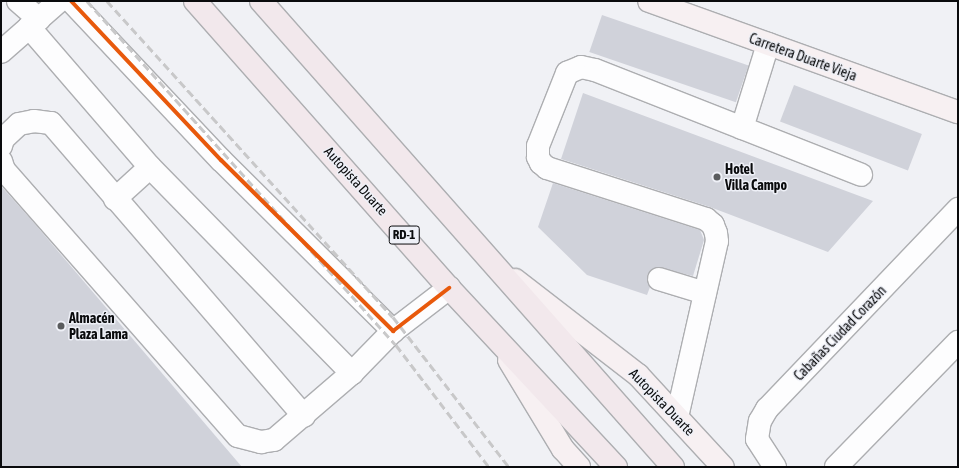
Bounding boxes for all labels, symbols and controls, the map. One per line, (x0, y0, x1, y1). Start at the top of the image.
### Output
street label: Carretera Duarte Vieja (747, 30, 859, 84)
street label: Autopista Duarte (321, 143, 391, 219)
place label: Hotel Villa Campo (725, 161, 787, 194)
marker: Hotel Villa Campo (712, 172, 722, 182)
road number: RD-1 (388, 224, 420, 246)
street label: Cabañas Ciudad Corazón (790, 282, 890, 384)
place label: Almacén Plaza Lama (69, 310, 128, 342)
marker: Almacén Plaza Lama (56, 321, 66, 331)
street label: Autopista Duarte (626, 365, 698, 439)

